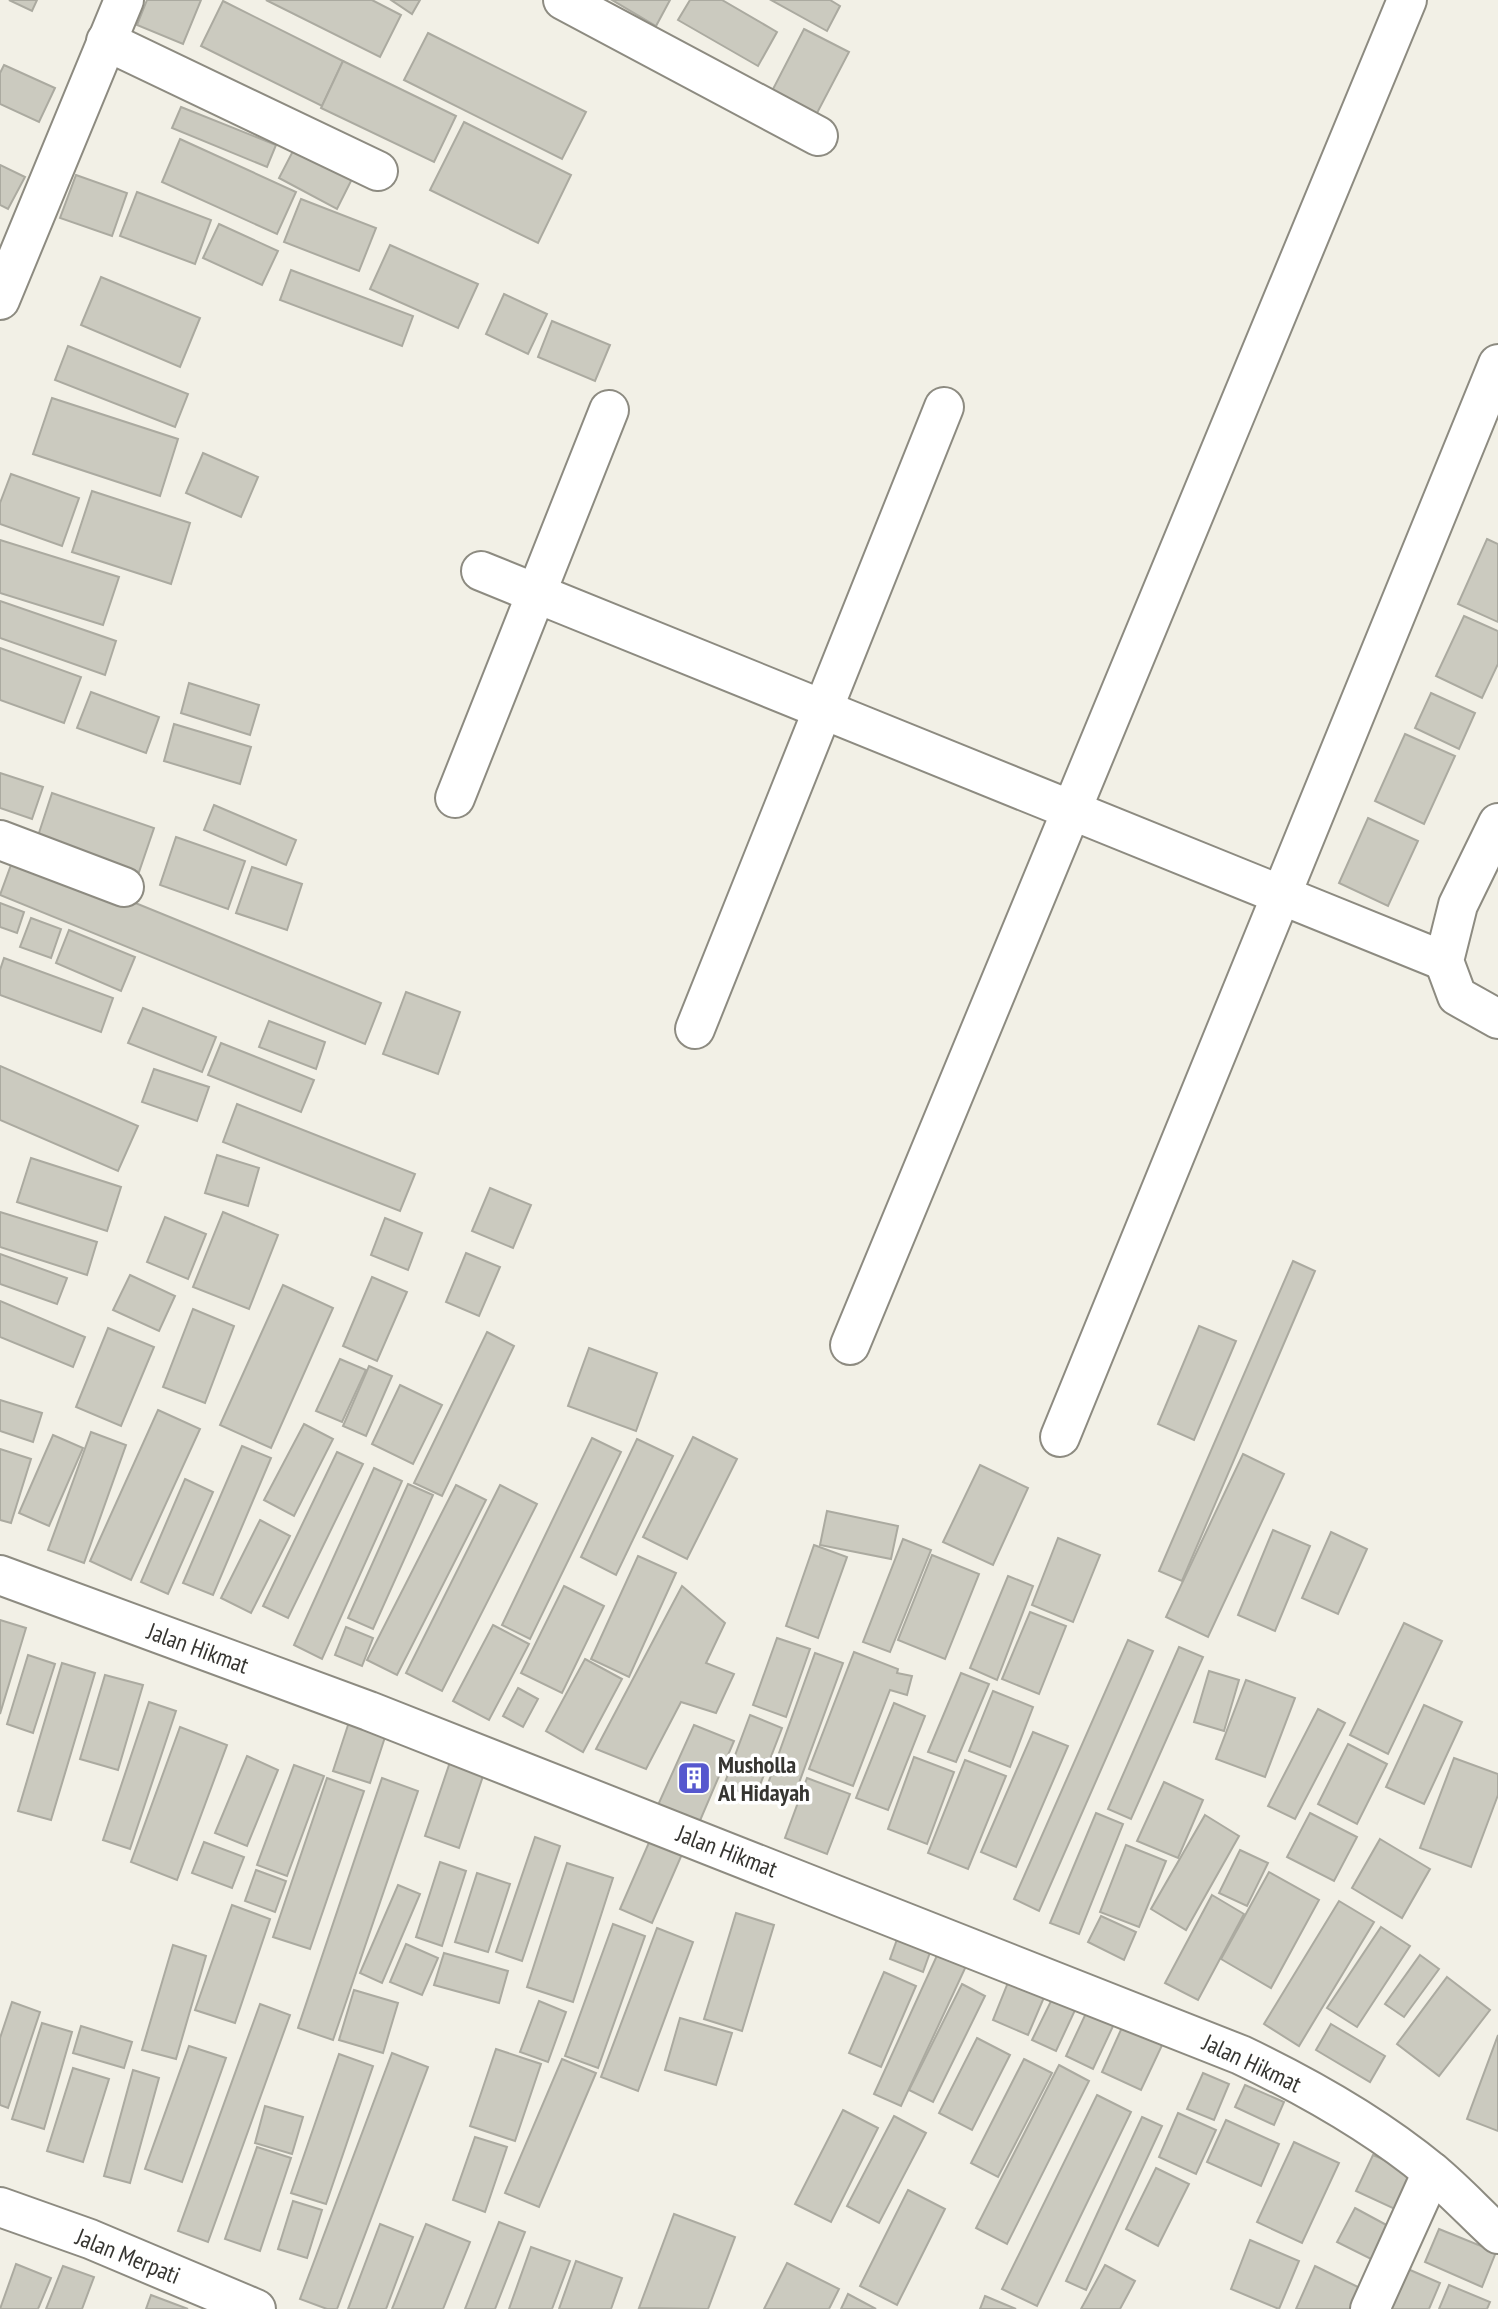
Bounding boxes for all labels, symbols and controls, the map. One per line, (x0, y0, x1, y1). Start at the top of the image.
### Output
street label: Jalan Hikmat (142, 1615, 253, 1681)
place label: Musholla Al Hidayah (717, 1749, 810, 1808)
building icon: Musholla Al Hidayah (675, 1759, 713, 1797)
street label: Jalan Hikmat (671, 1817, 782, 1884)
street label: Jalan Hikmat (1197, 2026, 1307, 2099)
street label: Jalan Merpati (70, 2221, 185, 2291)

